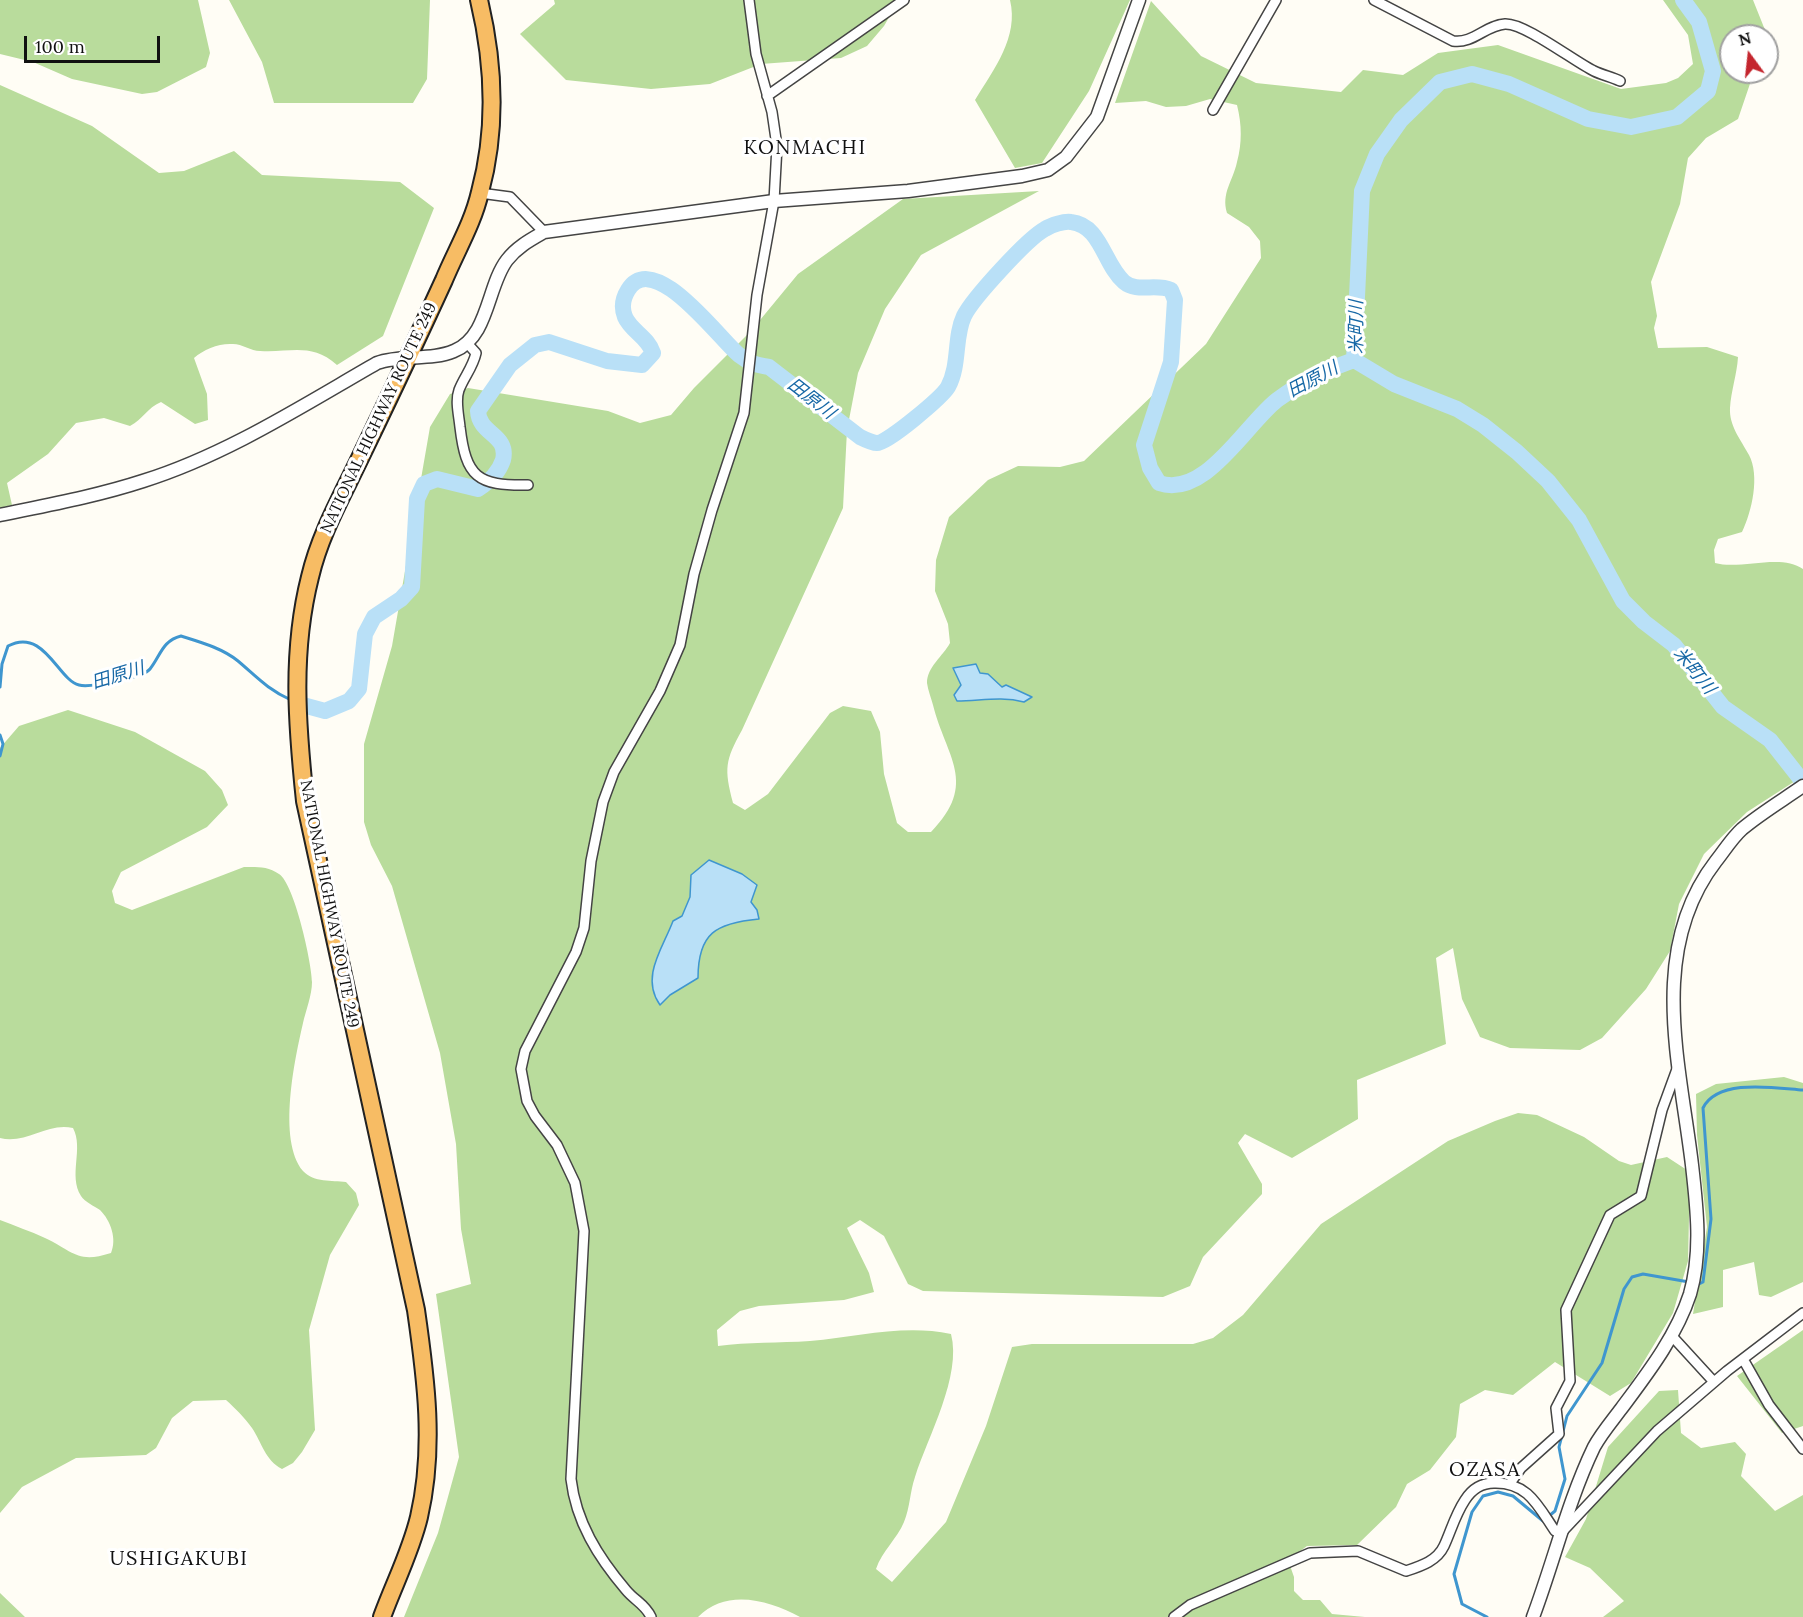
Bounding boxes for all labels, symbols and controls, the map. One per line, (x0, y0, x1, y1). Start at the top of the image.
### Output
scale bar (27, 24, 164, 62)
north arrow (1719, 24, 1779, 84)
text: N (1736, 27, 1753, 50)
text: 100 m (35, 35, 85, 58)
district label: KONMACHI (743, 136, 867, 160)
street label: NATIONAL HIGHWAY ROUTE 249 (317, 300, 441, 536)
water label: 米町川 (1346, 300, 1368, 354)
water label: 田原川 (1284, 358, 1342, 402)
water label: 田原川 (783, 374, 839, 424)
water label: 米町川 (1669, 643, 1719, 699)
water label: 田原川 (89, 658, 147, 694)
street label: NATIONAL HIGHWAY ROUTE 249 (296, 778, 362, 1030)
district label: OZASA (1449, 1458, 1521, 1482)
district label: USHIGAKUBI (110, 1547, 248, 1571)

